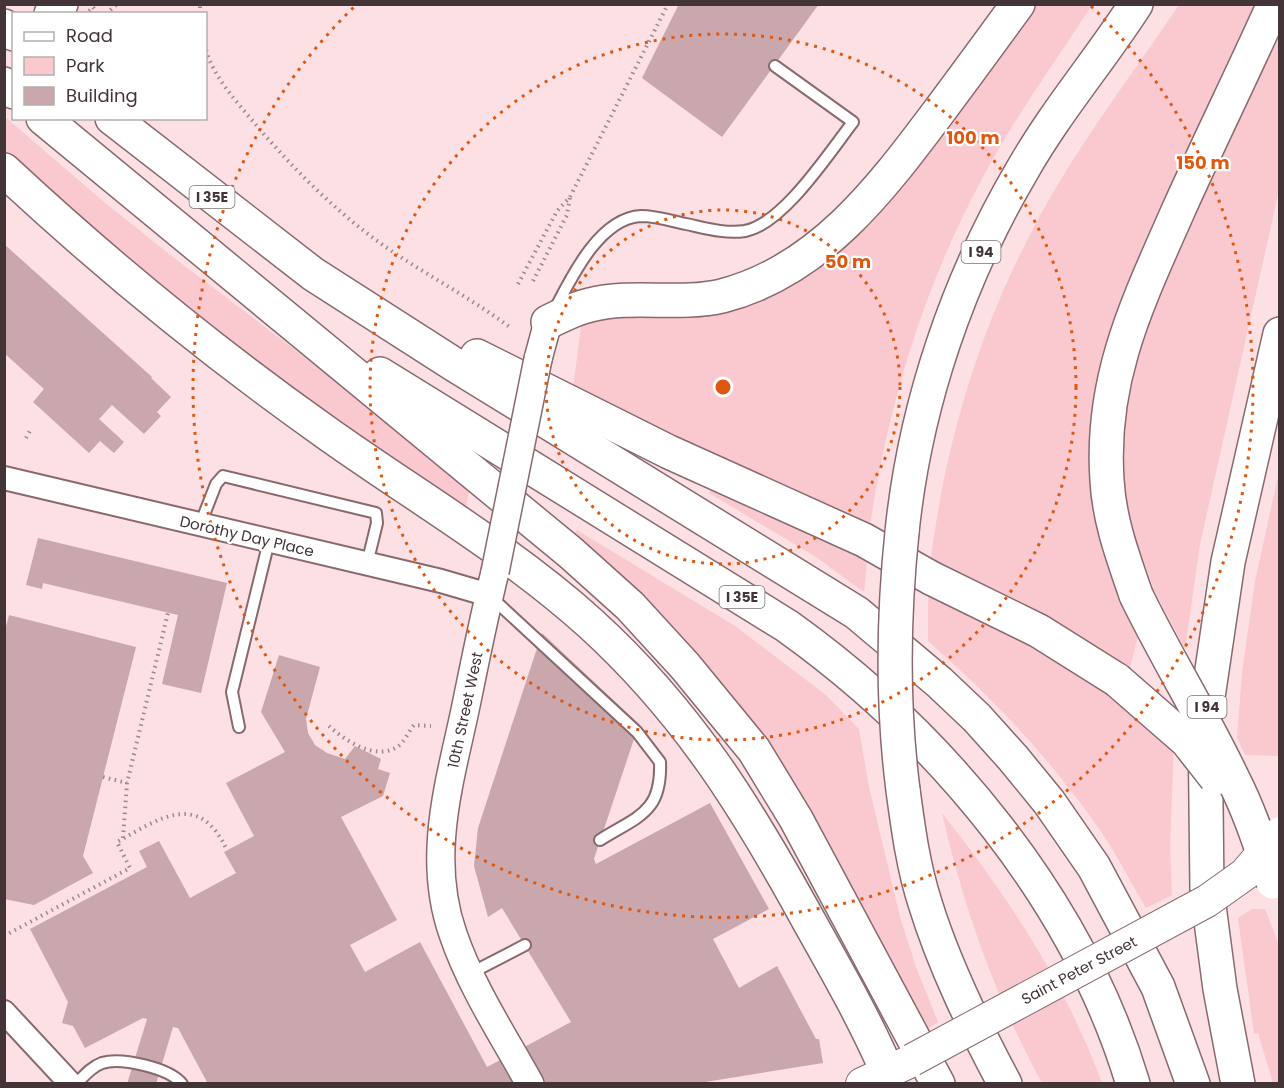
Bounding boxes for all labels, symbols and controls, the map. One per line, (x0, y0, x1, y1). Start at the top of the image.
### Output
legend (12, 12, 207, 120)
text: Road (66, 23, 113, 48)
text: Park (66, 53, 105, 78)
text: Building (66, 83, 138, 108)
text: 100 m (946, 125, 1000, 150)
text: 150 m (1176, 150, 1230, 175)
road number: I 35E (190, 186, 234, 208)
road number: I 94 (962, 241, 1000, 263)
text: 50 m (825, 249, 871, 274)
centre of rings (713, 377, 733, 397)
street label: Dorothy Day Place (178, 510, 316, 562)
road number: I 35E (720, 586, 764, 608)
street label: 10th Street West (442, 650, 488, 770)
road number: I 94 (1188, 696, 1226, 718)
street label: Saint Peter Street (1018, 931, 1140, 1009)

